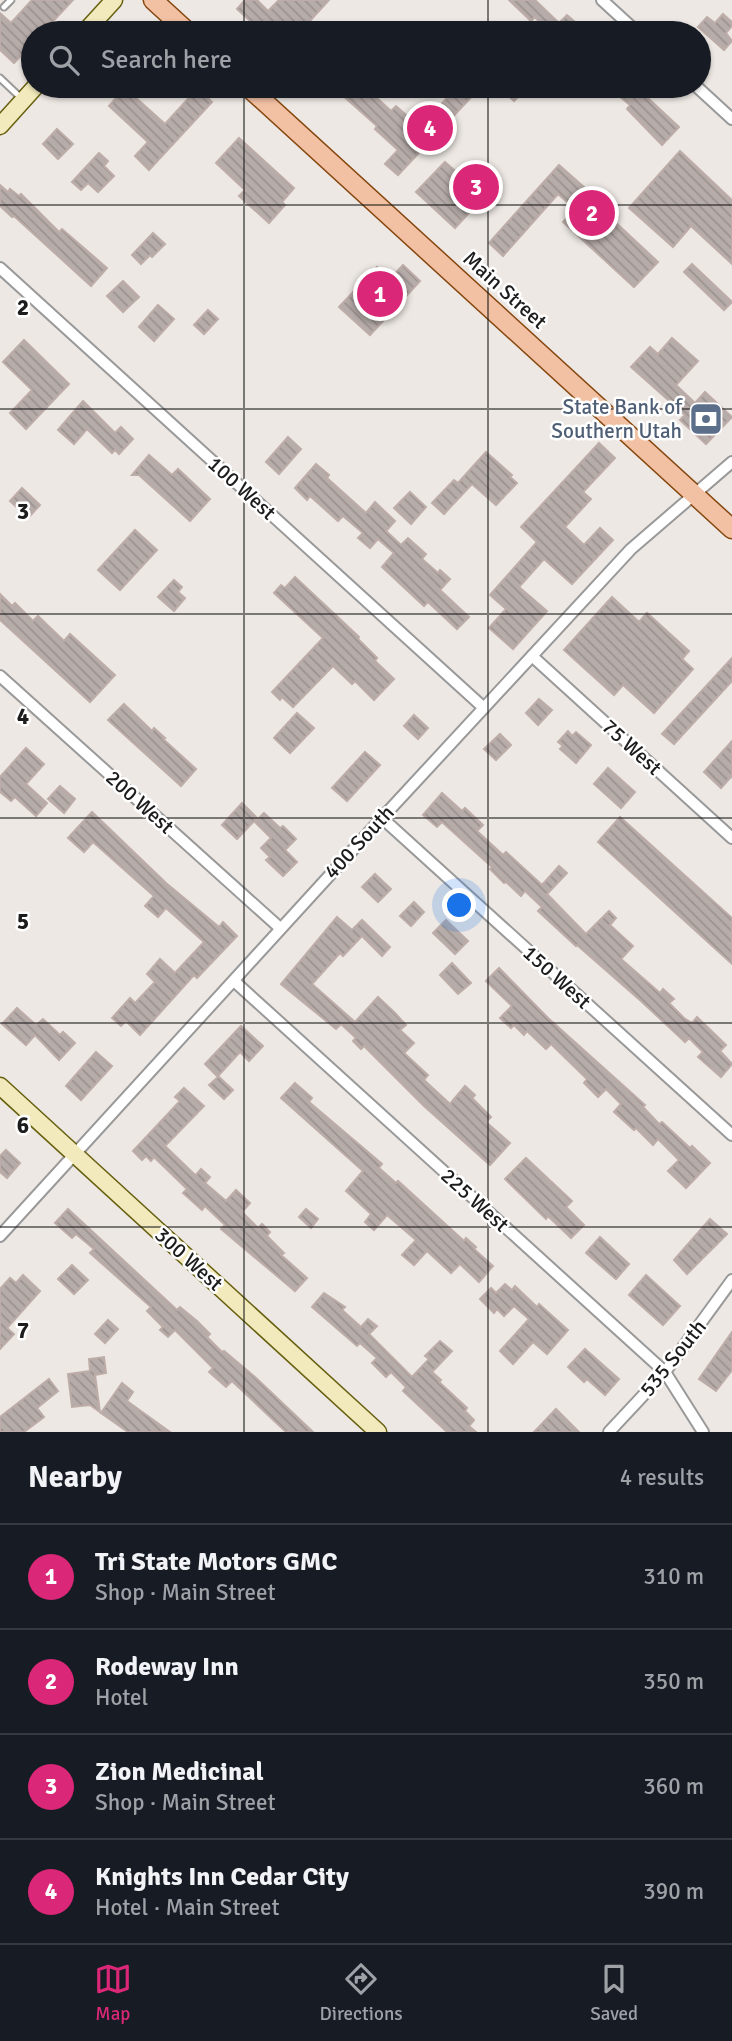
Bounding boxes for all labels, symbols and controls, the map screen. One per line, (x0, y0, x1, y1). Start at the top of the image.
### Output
search box (21, 21, 711, 98)
icon: search (45, 41, 83, 79)
text: Search here (101, 44, 232, 76)
pin: 4 (407, 102, 453, 154)
pin: 3 (453, 161, 499, 213)
pin: 2 (569, 187, 615, 239)
street label: Main Street (458, 245, 552, 335)
pin: 1 (357, 268, 403, 320)
text: 2 (17, 293, 29, 322)
place label: State Bank of Southern Utah (551, 394, 683, 444)
bank icon: State Bank of Southern Utah (687, 400, 725, 438)
street label: 100 West (203, 451, 281, 525)
text: 3 (17, 497, 29, 526)
text: 4 (17, 702, 29, 731)
street label: 75 West (597, 713, 667, 781)
street label: 200 West (101, 765, 179, 839)
street label: 400 South (318, 800, 400, 884)
your location (442, 888, 476, 922)
text: 5 (17, 907, 29, 936)
street label: 150 West (518, 940, 596, 1014)
text: 6 (17, 1111, 29, 1140)
street label: 225 West (436, 1163, 514, 1237)
street label: 300 West (150, 1222, 228, 1296)
street label: 535 South (634, 1314, 712, 1402)
text: 7 (17, 1316, 29, 1345)
text: Nearby (28, 1459, 122, 1496)
text: 4 results (620, 1463, 704, 1492)
text: Tri State Motors GMC (95, 1546, 337, 1578)
text: 1 (45, 1562, 57, 1591)
text: 310 m (643, 1562, 704, 1591)
text: Shop · Main Street (95, 1578, 276, 1607)
text: Rodeway Inn (95, 1651, 239, 1683)
text: 2 (45, 1667, 57, 1696)
text: 350 m (643, 1667, 704, 1696)
text: Hotel (95, 1683, 148, 1712)
text: Zion Medicinal (95, 1756, 264, 1788)
text: 3 (45, 1772, 57, 1801)
text: 360 m (643, 1772, 704, 1801)
text: Shop · Main Street (95, 1788, 276, 1817)
text: Knights Inn Cedar City (95, 1861, 349, 1893)
text: 4 (45, 1877, 57, 1906)
text: 390 m (643, 1877, 704, 1906)
text: Hotel · Main Street (95, 1893, 280, 1922)
tab: Map (94, 1960, 132, 2026)
tab: Directions (320, 1960, 403, 2026)
tab: Saved (590, 1960, 638, 2026)

